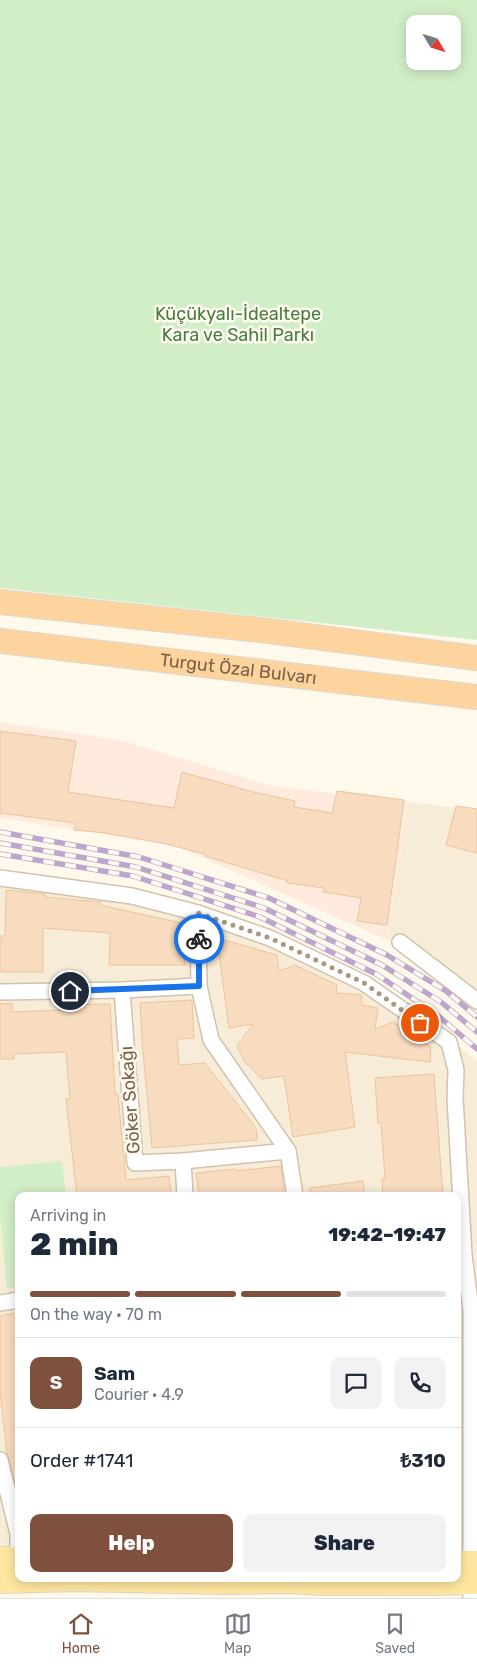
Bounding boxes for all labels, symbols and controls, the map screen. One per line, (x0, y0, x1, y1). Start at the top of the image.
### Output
north arrow (406, 15, 461, 70)
map controls (406, 15, 461, 70)
park label: Küçükyalı-İdealtepe Kara ve Sahil Parkı (155, 303, 321, 346)
street label: Turgut Özal Bulvarı (159, 649, 318, 689)
courier (174, 914, 224, 964)
icon: bike (185, 925, 213, 953)
pin (49, 970, 91, 1012)
icon: home (56, 977, 84, 1005)
pin (399, 1002, 441, 1044)
icon: bag (406, 1009, 434, 1037)
street label: Göker Sokağı (115, 1045, 145, 1155)
text: Arriving in (30, 1206, 106, 1225)
text: 19:42–19:47 (328, 1223, 446, 1246)
text: 2 min (30, 1225, 119, 1263)
text: On the way · 70 m (30, 1305, 162, 1324)
button: chat (330, 1357, 382, 1409)
button: phone (394, 1357, 446, 1409)
text: Sam (94, 1362, 135, 1385)
text: S (50, 1371, 62, 1394)
text: Courier · 4.9 (94, 1385, 184, 1404)
text: Order #1741 (30, 1449, 133, 1472)
text: ₺310 (401, 1449, 446, 1472)
button: Help (30, 1514, 233, 1572)
button: Share (243, 1514, 446, 1572)
tab: Home (62, 1610, 100, 1657)
tab: Map (224, 1610, 252, 1657)
tab: Saved (375, 1610, 415, 1657)

